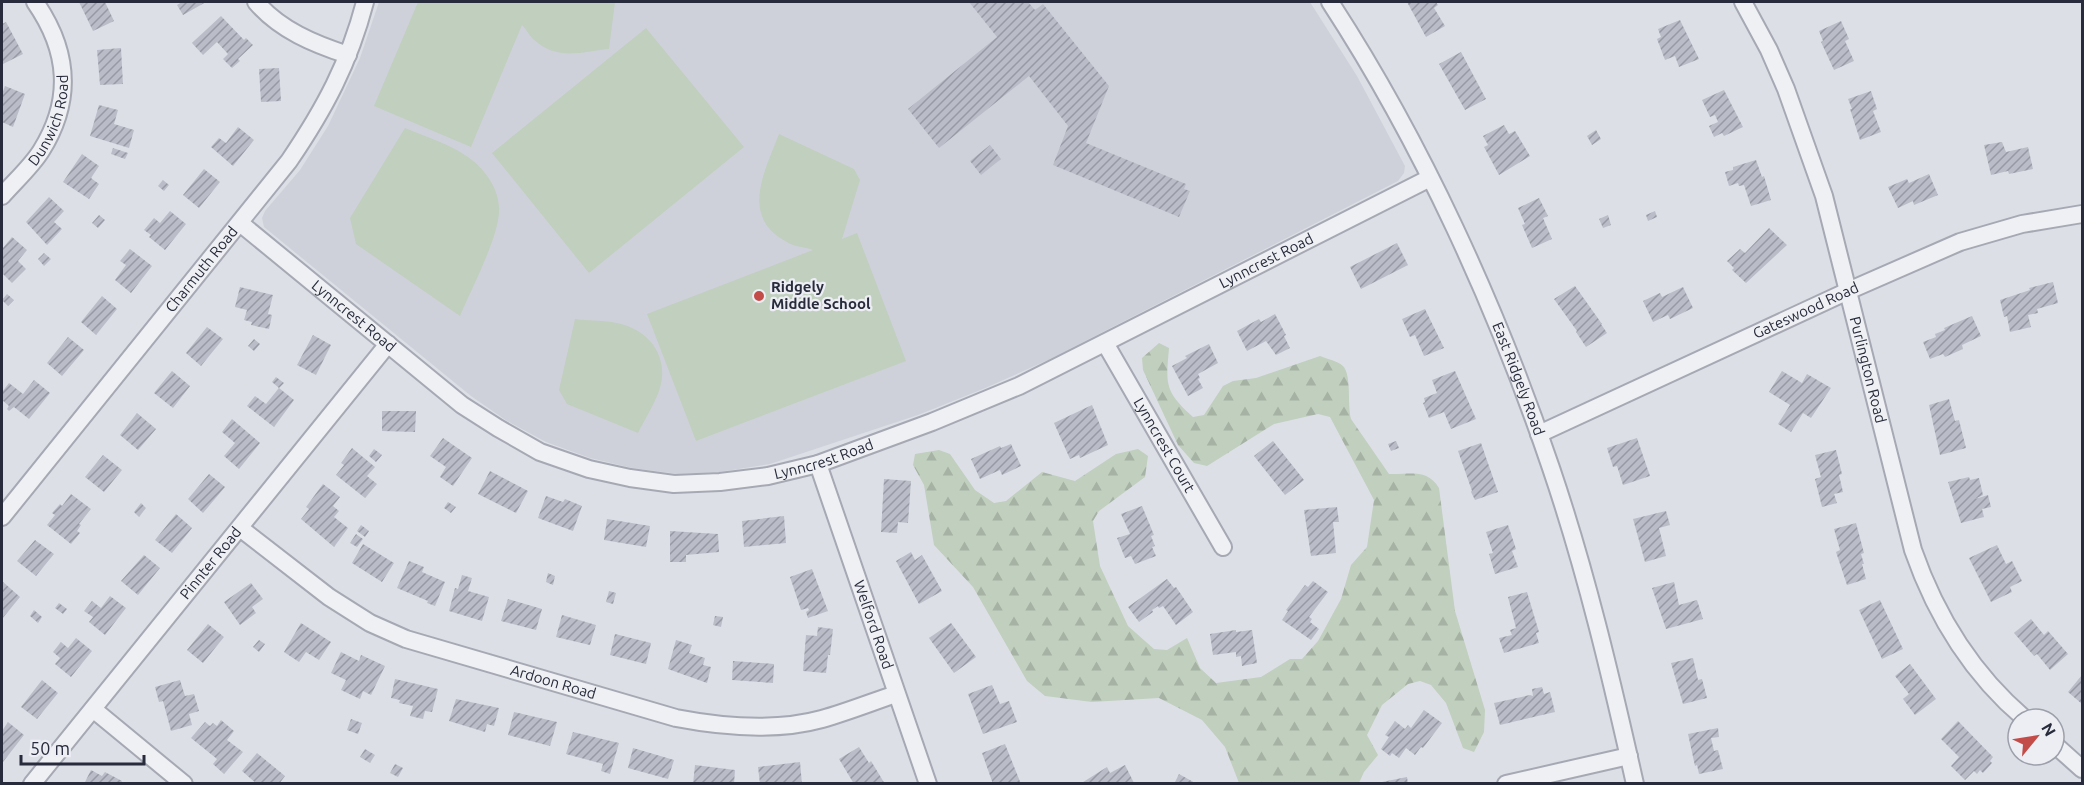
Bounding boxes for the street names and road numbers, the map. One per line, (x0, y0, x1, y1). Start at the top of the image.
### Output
street label: Dunwich Road (25, 74, 71, 169)
street label: Charmuth Road (162, 223, 241, 315)
street label: Lynncrest Road (1216, 230, 1316, 291)
street label: Lynncrest Road (309, 277, 399, 355)
street label: Gateswood Road (1750, 278, 1861, 342)
street label: Purlington Road (1847, 315, 1890, 425)
street label: East Ridgely Road (1489, 319, 1548, 438)
street label: Lynncrest Court (1130, 394, 1199, 495)
street label: Lynncrest Road (772, 435, 876, 482)
street label: Pinnter Road (176, 523, 244, 602)
street label: Welford Road (851, 578, 897, 671)
street label: Ardoon Road (509, 661, 598, 702)

